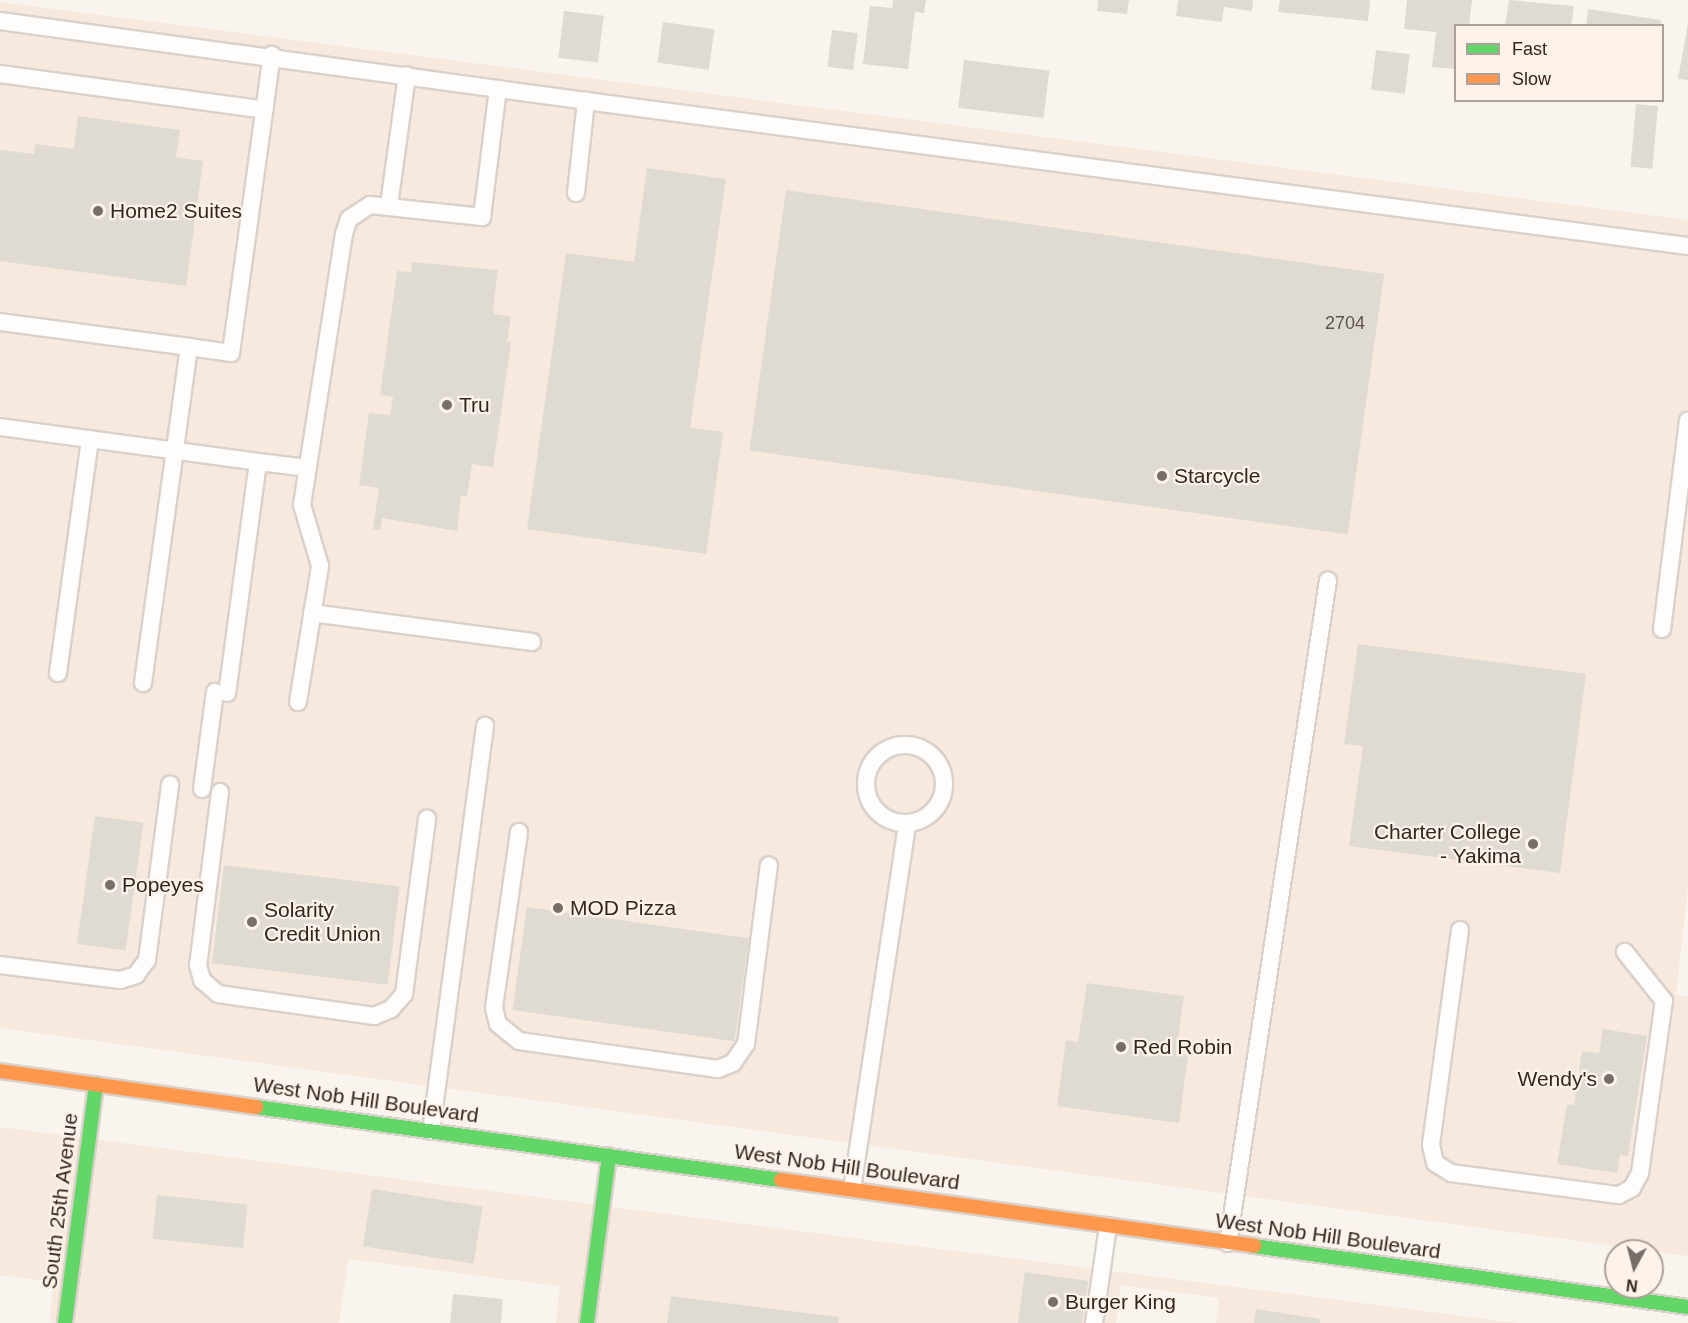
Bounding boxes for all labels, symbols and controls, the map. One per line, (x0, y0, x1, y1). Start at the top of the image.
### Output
legend (1454, 24, 1664, 102)
text: Fast (1512, 39, 1547, 59)
text: Slow (1512, 69, 1551, 89)
place label: Home2 Suites (110, 198, 242, 224)
marker: Home2 Suites (91, 204, 105, 218)
house number: 2704 (1325, 312, 1365, 334)
place label: Tru (459, 392, 490, 418)
marker: Tru (440, 398, 454, 412)
place label: Starcycle (1174, 463, 1260, 489)
marker: Starcycle (1155, 469, 1169, 483)
place label: Charter College - Yakima (1374, 819, 1521, 869)
marker: Charter College - Yakima (1526, 837, 1540, 851)
place label: Popeyes (122, 872, 204, 898)
marker: Popeyes (103, 878, 117, 892)
place label: MOD Pizza (570, 895, 676, 921)
place label: Solarity Credit Union (264, 897, 381, 947)
marker: MOD Pizza (551, 901, 565, 915)
marker: Solarity Credit Union (245, 915, 259, 929)
place label: Red Robin (1133, 1034, 1232, 1060)
marker: Red Robin (1114, 1040, 1128, 1054)
place label: Wendy's (1518, 1066, 1597, 1092)
street label: West Nob Hill Boulevard (252, 1072, 480, 1128)
marker: Wendy's (1602, 1072, 1616, 1086)
street label: South 25th Avenue (37, 1111, 83, 1291)
street label: West Nob Hill Boulevard (733, 1139, 961, 1195)
street label: West Nob Hill Boulevard (1214, 1208, 1442, 1264)
north arrow (1604, 1239, 1664, 1299)
text: N (1625, 1276, 1639, 1295)
place label: Burger King (1065, 1289, 1176, 1315)
marker: Burger King (1046, 1295, 1060, 1309)

